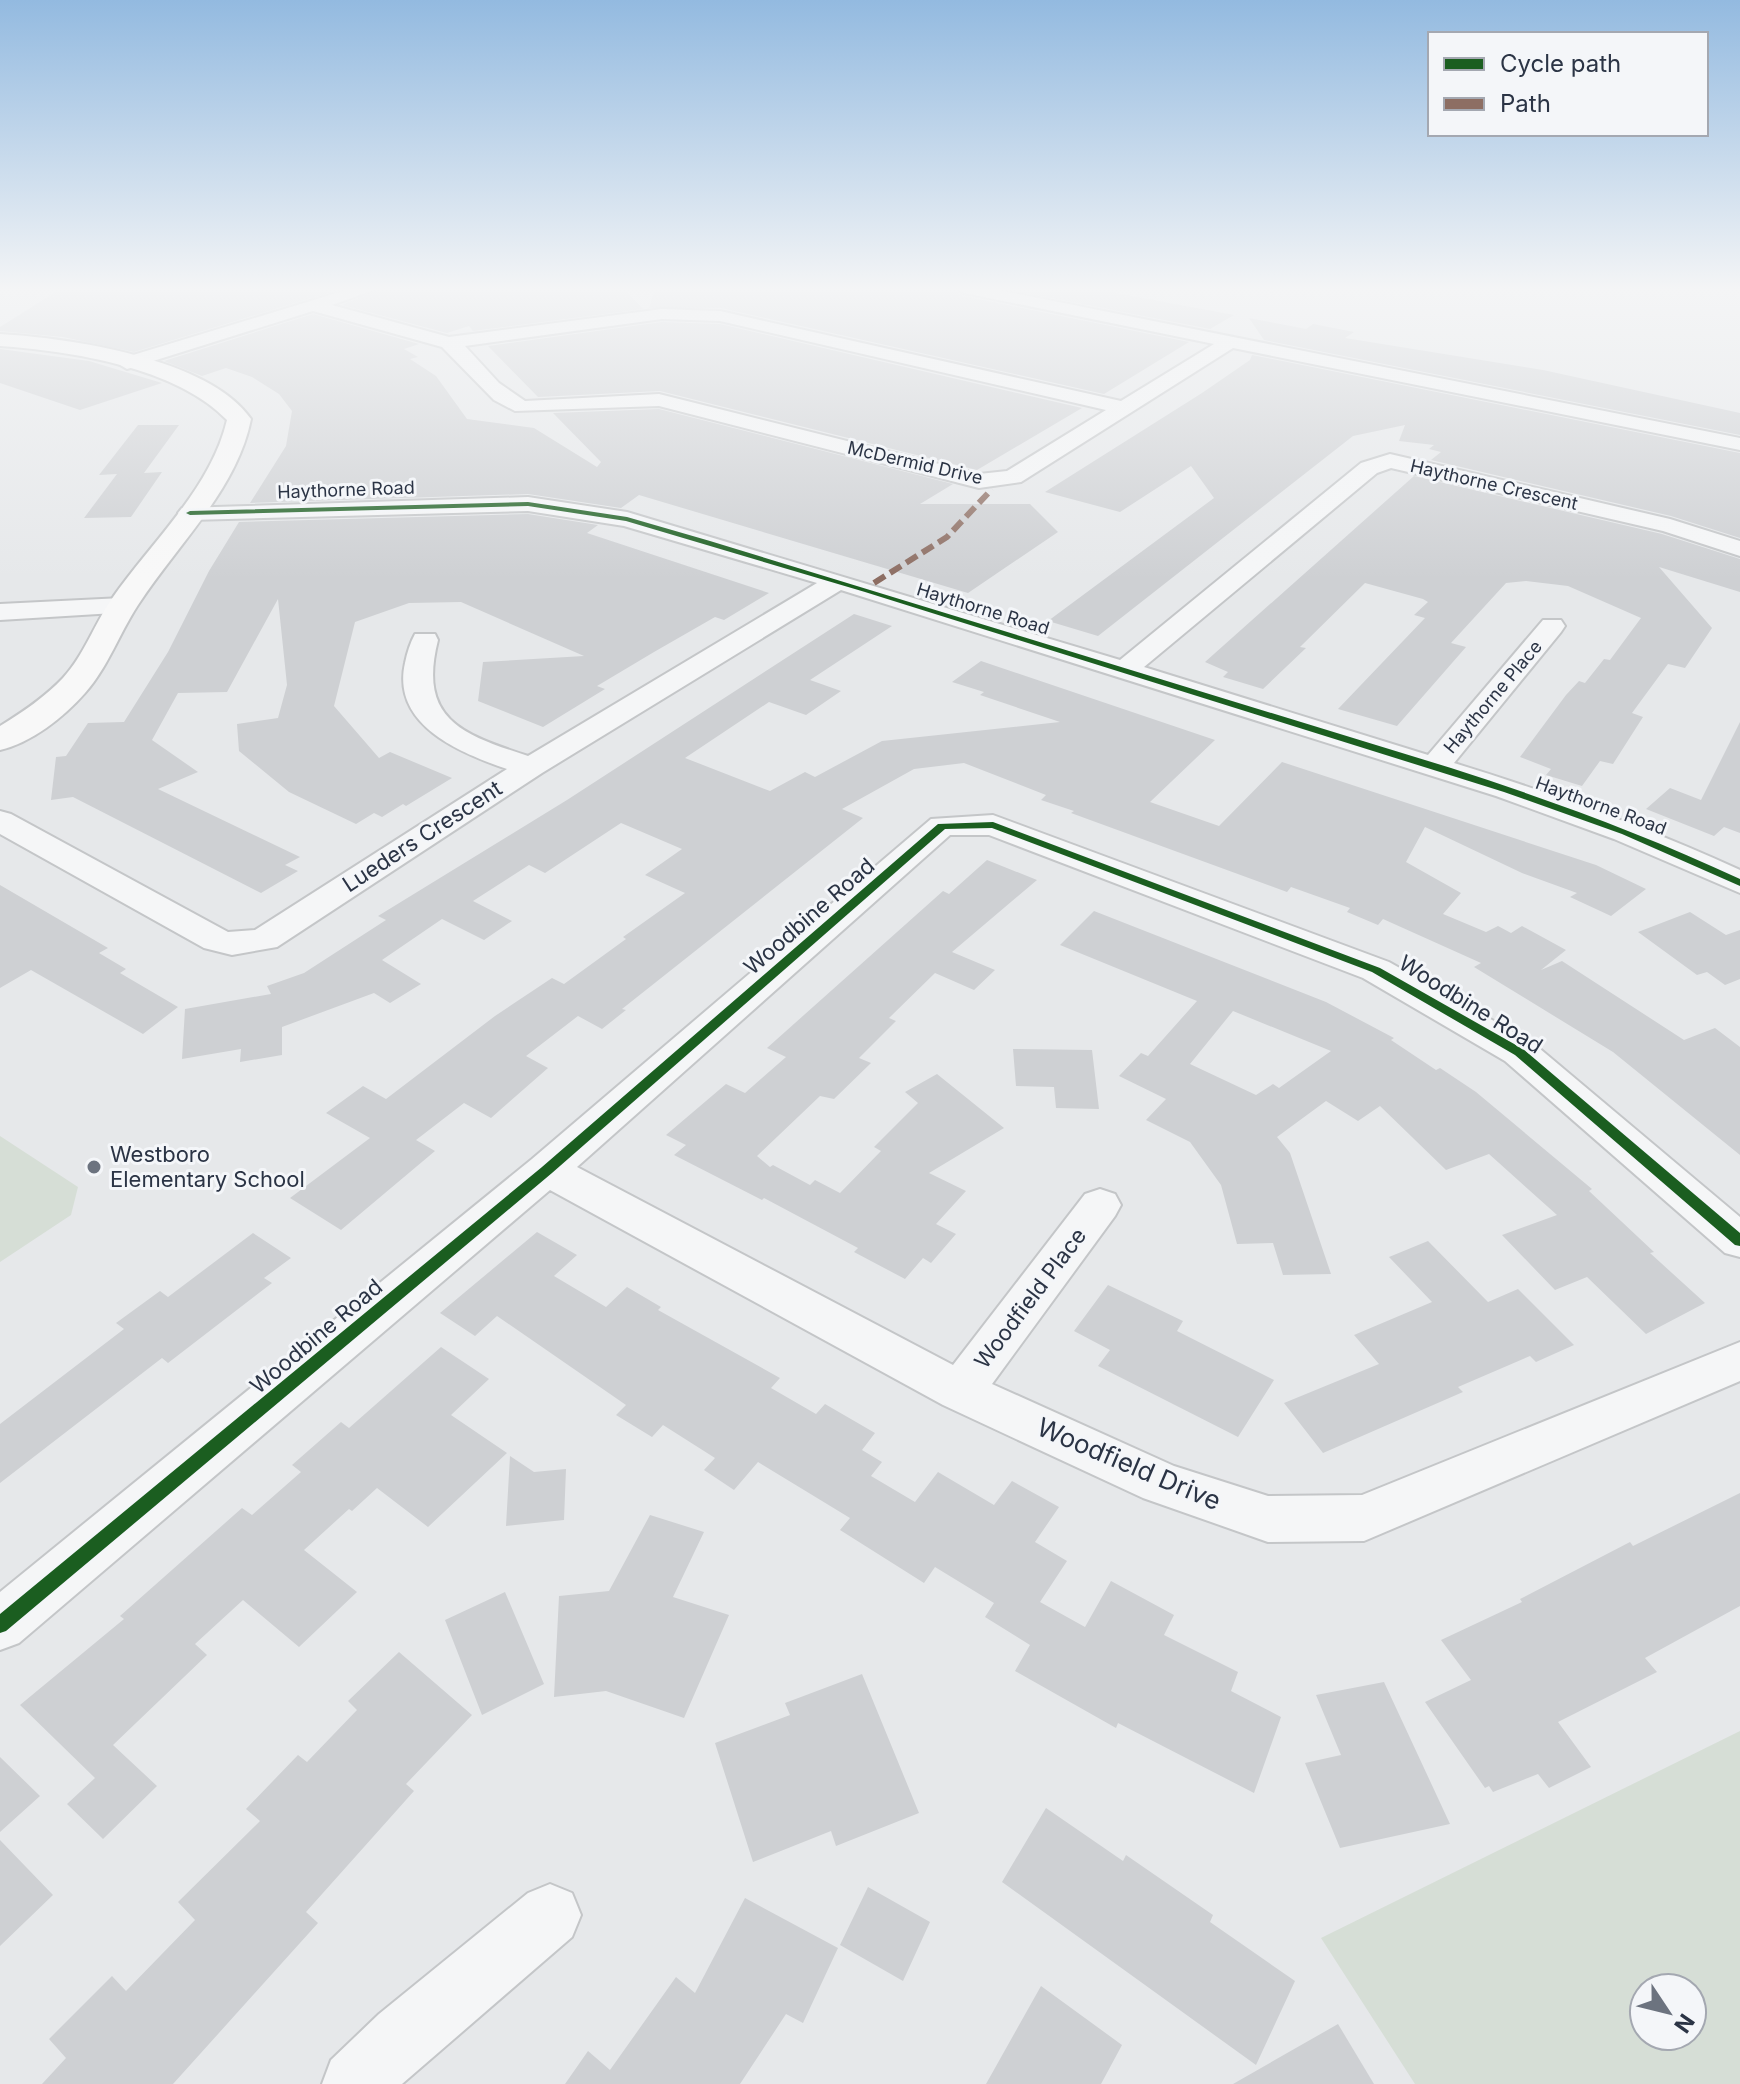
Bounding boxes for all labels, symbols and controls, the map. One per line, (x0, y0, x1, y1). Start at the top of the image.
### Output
legend (1428, 32, 1708, 136)
text: Cycle path (1500, 49, 1621, 78)
text: Path (1500, 89, 1551, 118)
street label: McDermid Drive (846, 437, 985, 488)
street label: Haythorne Crescent (1408, 455, 1580, 514)
street label: Haythorne Road (277, 477, 415, 502)
street label: Haythorne Road (914, 578, 1052, 639)
street label: Haythorne Place (1439, 636, 1546, 757)
street label: Haythorne Road (1533, 772, 1669, 839)
street label: Lueders Crescent (337, 775, 507, 897)
street label: Woodbine Road (738, 852, 880, 980)
street label: Woodbine Road (1394, 949, 1548, 1059)
place label: Westboro Elementary School (110, 1141, 305, 1192)
marker: Westboro Elementary School (85, 1158, 103, 1176)
street label: Woodfield Place (969, 1223, 1091, 1373)
street label: Woodbine Road (245, 1273, 387, 1399)
street label: Woodfield Drive (1033, 1411, 1226, 1516)
north arrow (1628, 1972, 1708, 2052)
text: N (1669, 2009, 1700, 2038)

